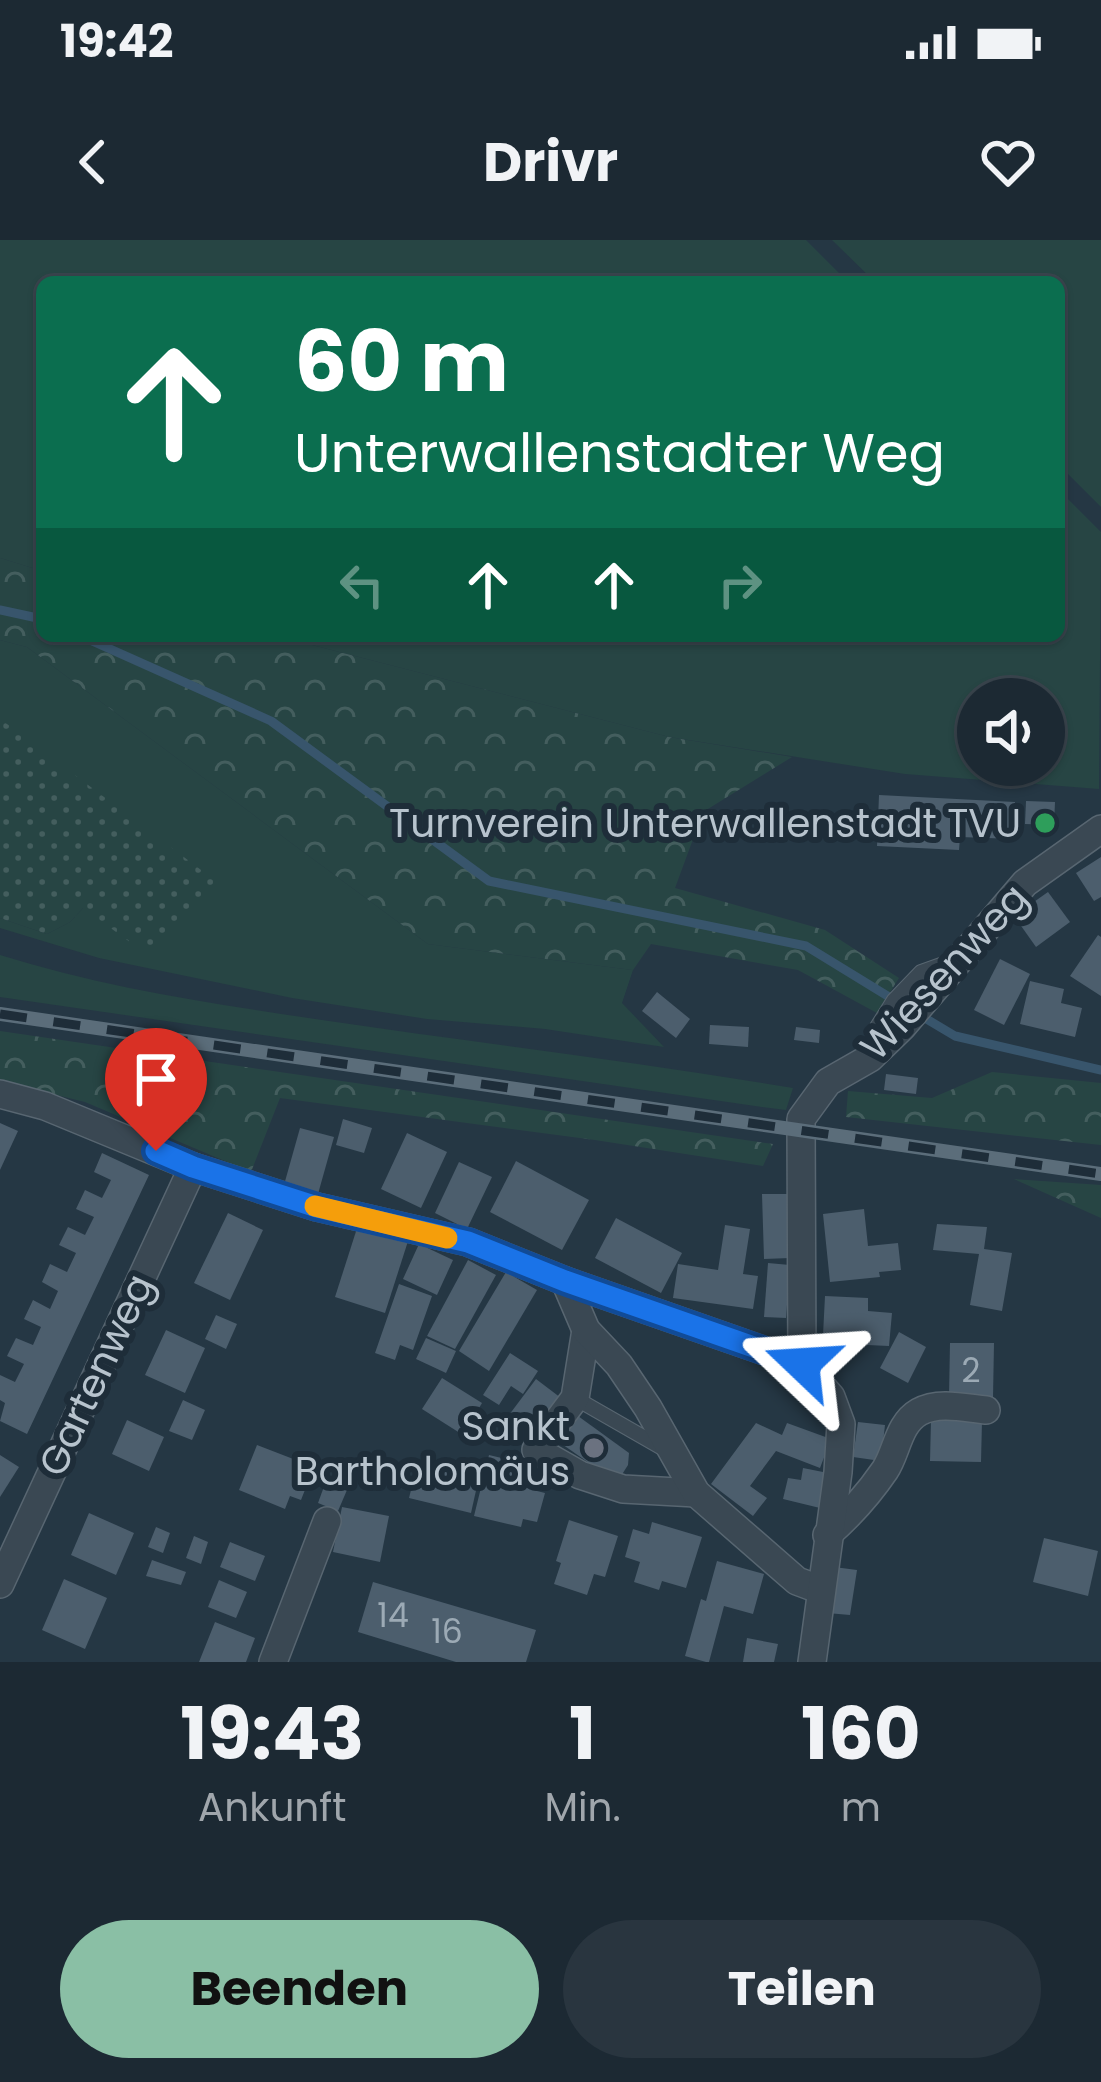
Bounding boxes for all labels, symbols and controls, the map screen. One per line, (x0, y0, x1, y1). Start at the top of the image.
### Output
text: 19:42 (60, 10, 174, 73)
text: Drivr (483, 124, 618, 200)
icon: back (60, 129, 126, 195)
icon: heart (975, 129, 1041, 195)
text: 60 m (294, 303, 509, 420)
icon: ahead (96, 324, 252, 480)
text: Unterwallenstadter Weg (294, 415, 945, 491)
icon: left (329, 552, 395, 618)
icon: ahead (455, 552, 521, 618)
icon: ahead (581, 552, 647, 618)
icon: right (707, 552, 773, 618)
map controls (957, 678, 1065, 786)
button: sound (957, 678, 1065, 786)
place label: Turnverein Unterwallenstadt TVU (389, 796, 1021, 851)
marker: Turnverein Unterwallenstadt TVU (1032, 810, 1058, 836)
street label: Wiesenweg (848, 871, 1040, 1073)
pin (105, 1028, 207, 1151)
icon: arrive (123, 1046, 189, 1112)
street label: Gartenweg (25, 1265, 167, 1485)
position arrow (739, 1301, 865, 1427)
house number: 2 (962, 1347, 980, 1394)
place label: Sankt Bartholomäus (295, 1399, 570, 1499)
marker: Sankt Bartholomäus (581, 1435, 607, 1461)
house number: 14 (377, 1592, 409, 1639)
house number: 16 (431, 1608, 463, 1655)
text: 19:43 (180, 1683, 364, 1784)
text: 1 (569, 1683, 596, 1784)
text: 160 (801, 1683, 921, 1784)
text: Ankunft (198, 1780, 346, 1835)
text: Min. (544, 1780, 621, 1835)
text: m (841, 1780, 881, 1835)
button: Beenden (60, 1920, 539, 2058)
button: Teilen (563, 1920, 1041, 2058)

